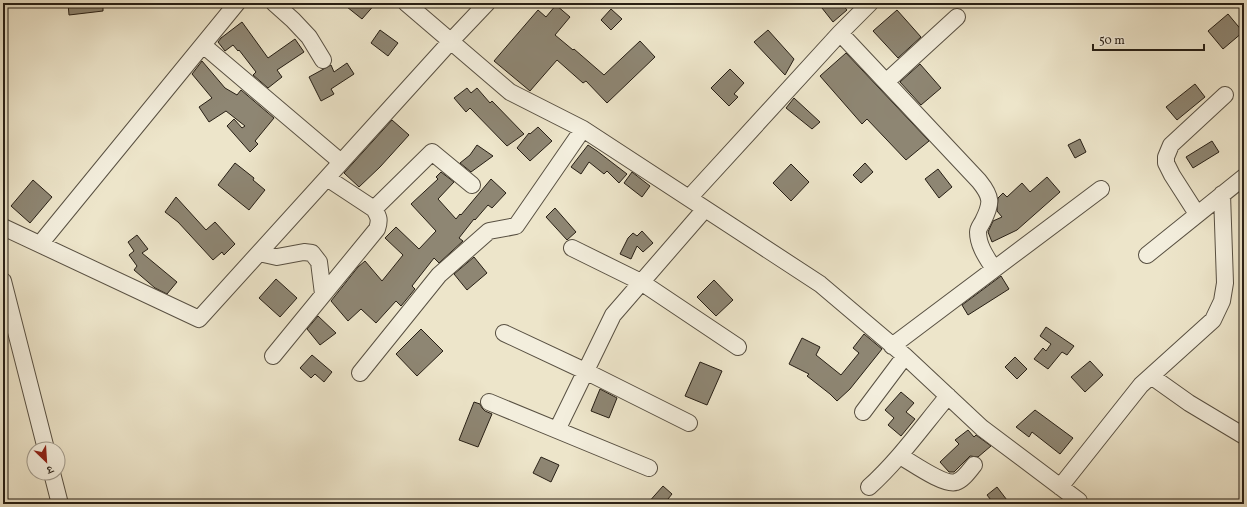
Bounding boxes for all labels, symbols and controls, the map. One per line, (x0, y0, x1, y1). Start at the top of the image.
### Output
scale bar (1093, 26, 1204, 52)
text: 50 m (1099, 33, 1125, 49)
north arrow (26, 441, 66, 481)
text: उ (43, 460, 56, 477)

